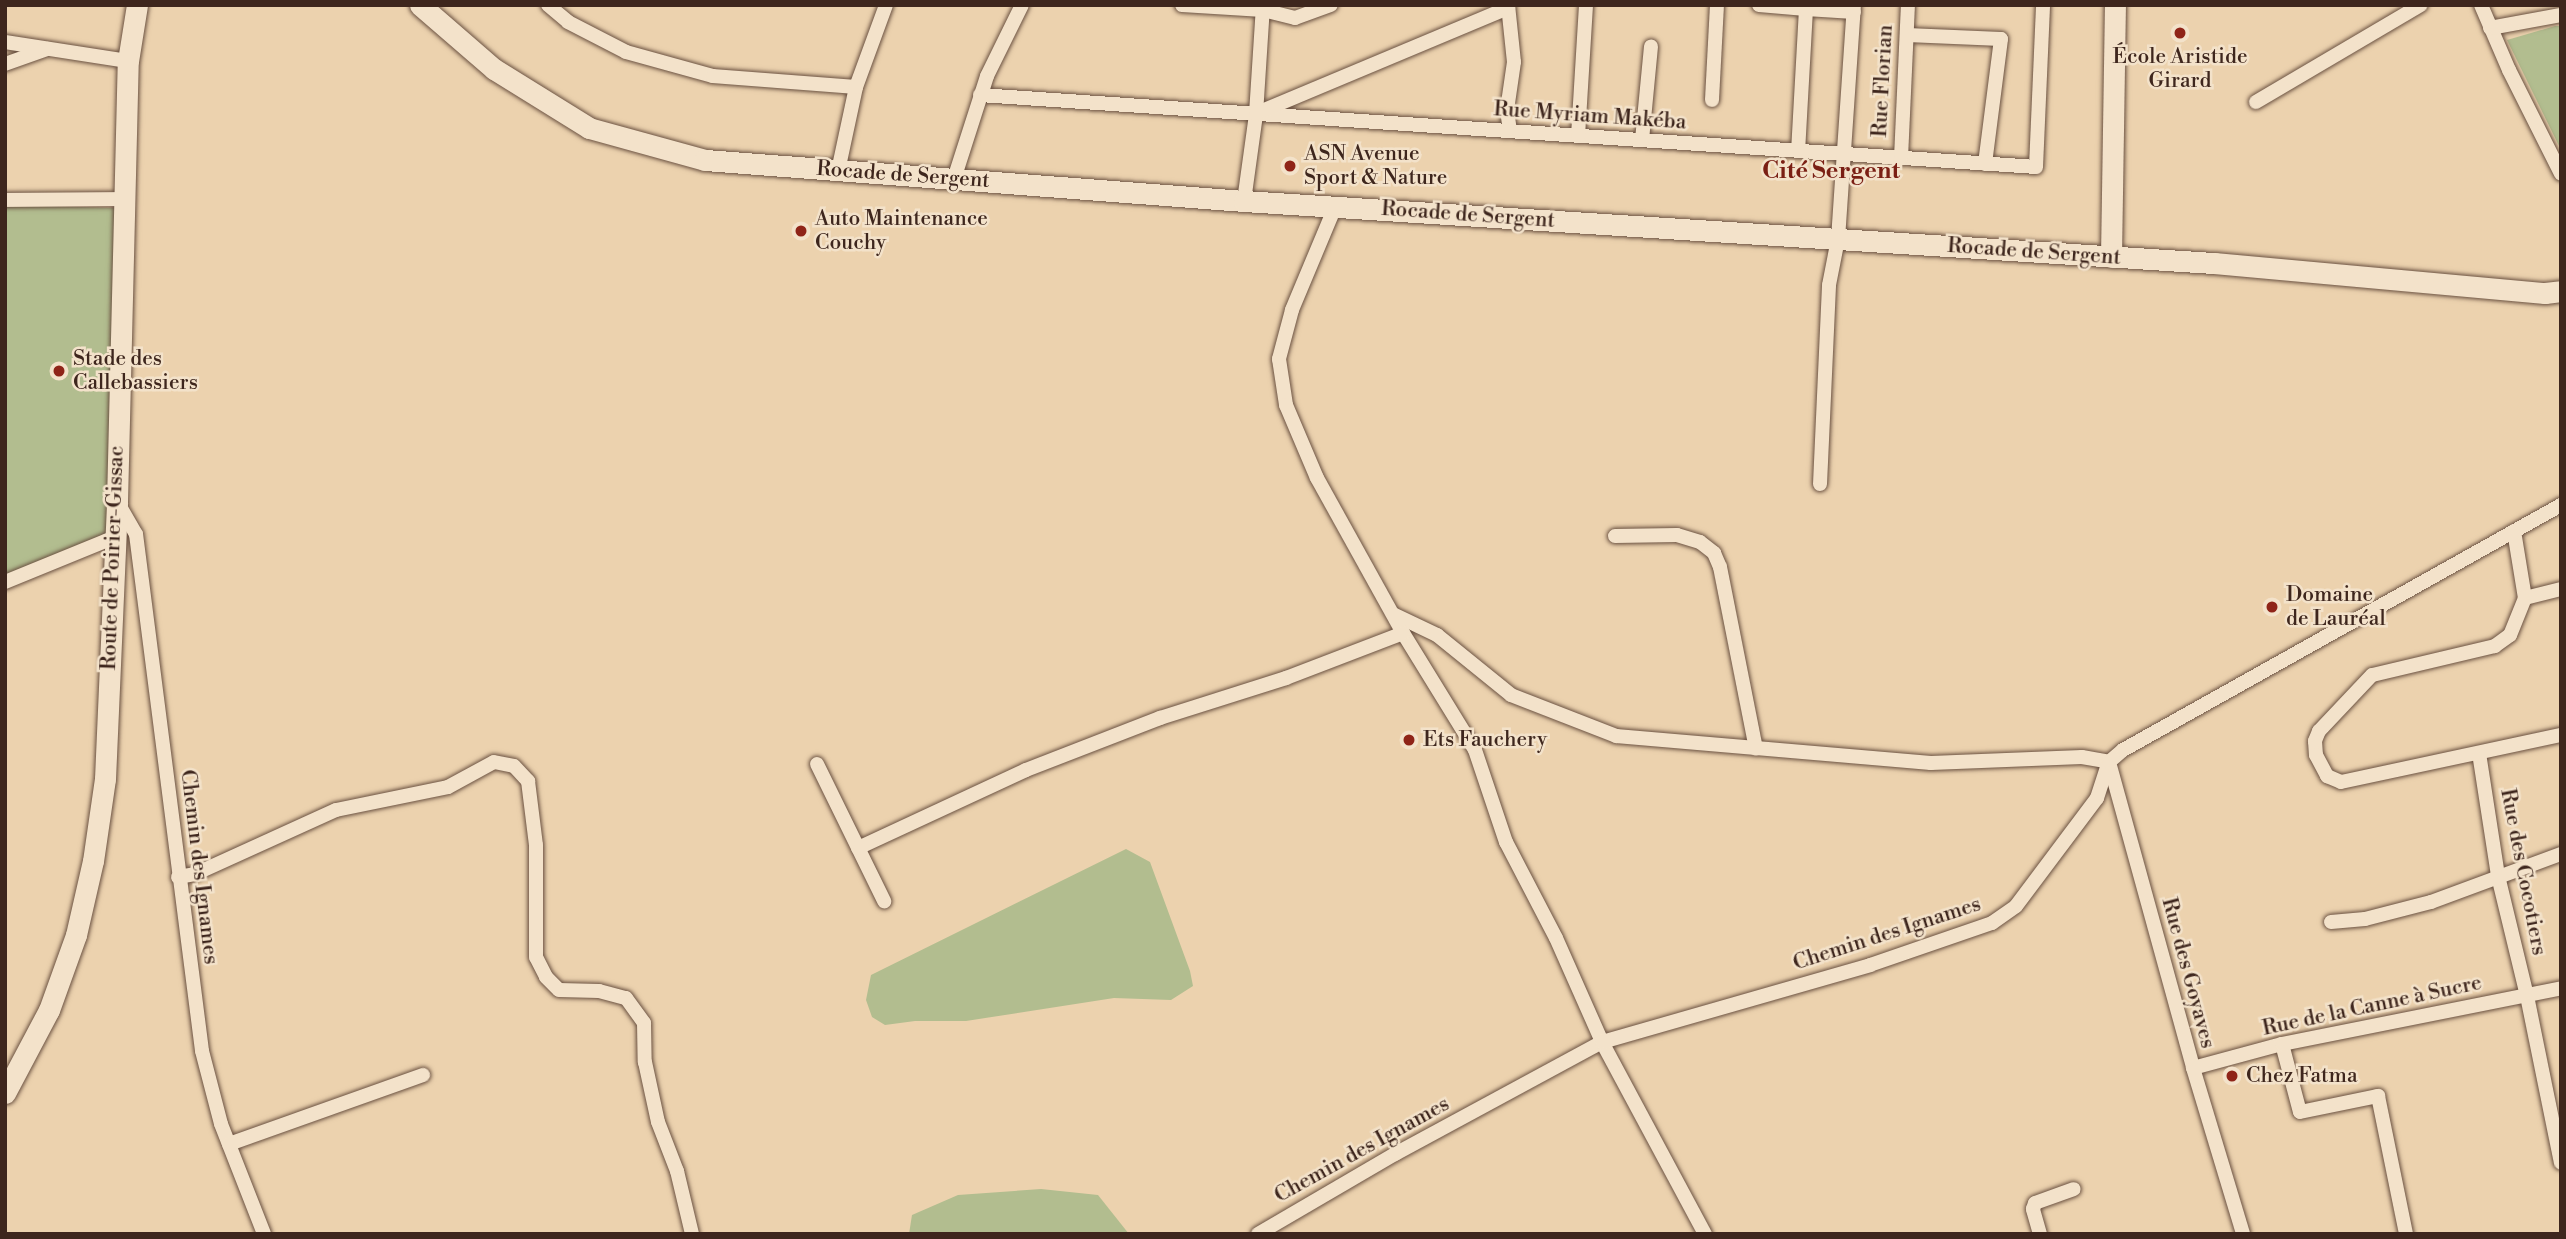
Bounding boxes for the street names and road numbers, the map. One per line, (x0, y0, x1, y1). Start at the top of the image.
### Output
street label: Rue Florian (1867, 24, 1899, 138)
street label: Rue Myriam Makéba (1493, 97, 1687, 135)
street label: Rocade de Sergent (815, 156, 991, 194)
street label: Rocade de Sergent (1380, 196, 1556, 234)
street label: Rocade de Sergent (1946, 233, 2122, 271)
street label: Route de Poirier-Gissac (96, 445, 130, 671)
street label: Chemin des Ignames (175, 768, 223, 966)
street label: Rue des Cocotiers (2494, 787, 2552, 957)
street label: Chemin des Ignames (1790, 892, 1984, 976)
street label: Rue des Goyaves (2156, 895, 2220, 1051)
street label: Rue de la Canne à Sucre (2260, 970, 2484, 1042)
street label: Chemin des Ignames (1270, 1091, 1454, 1209)

